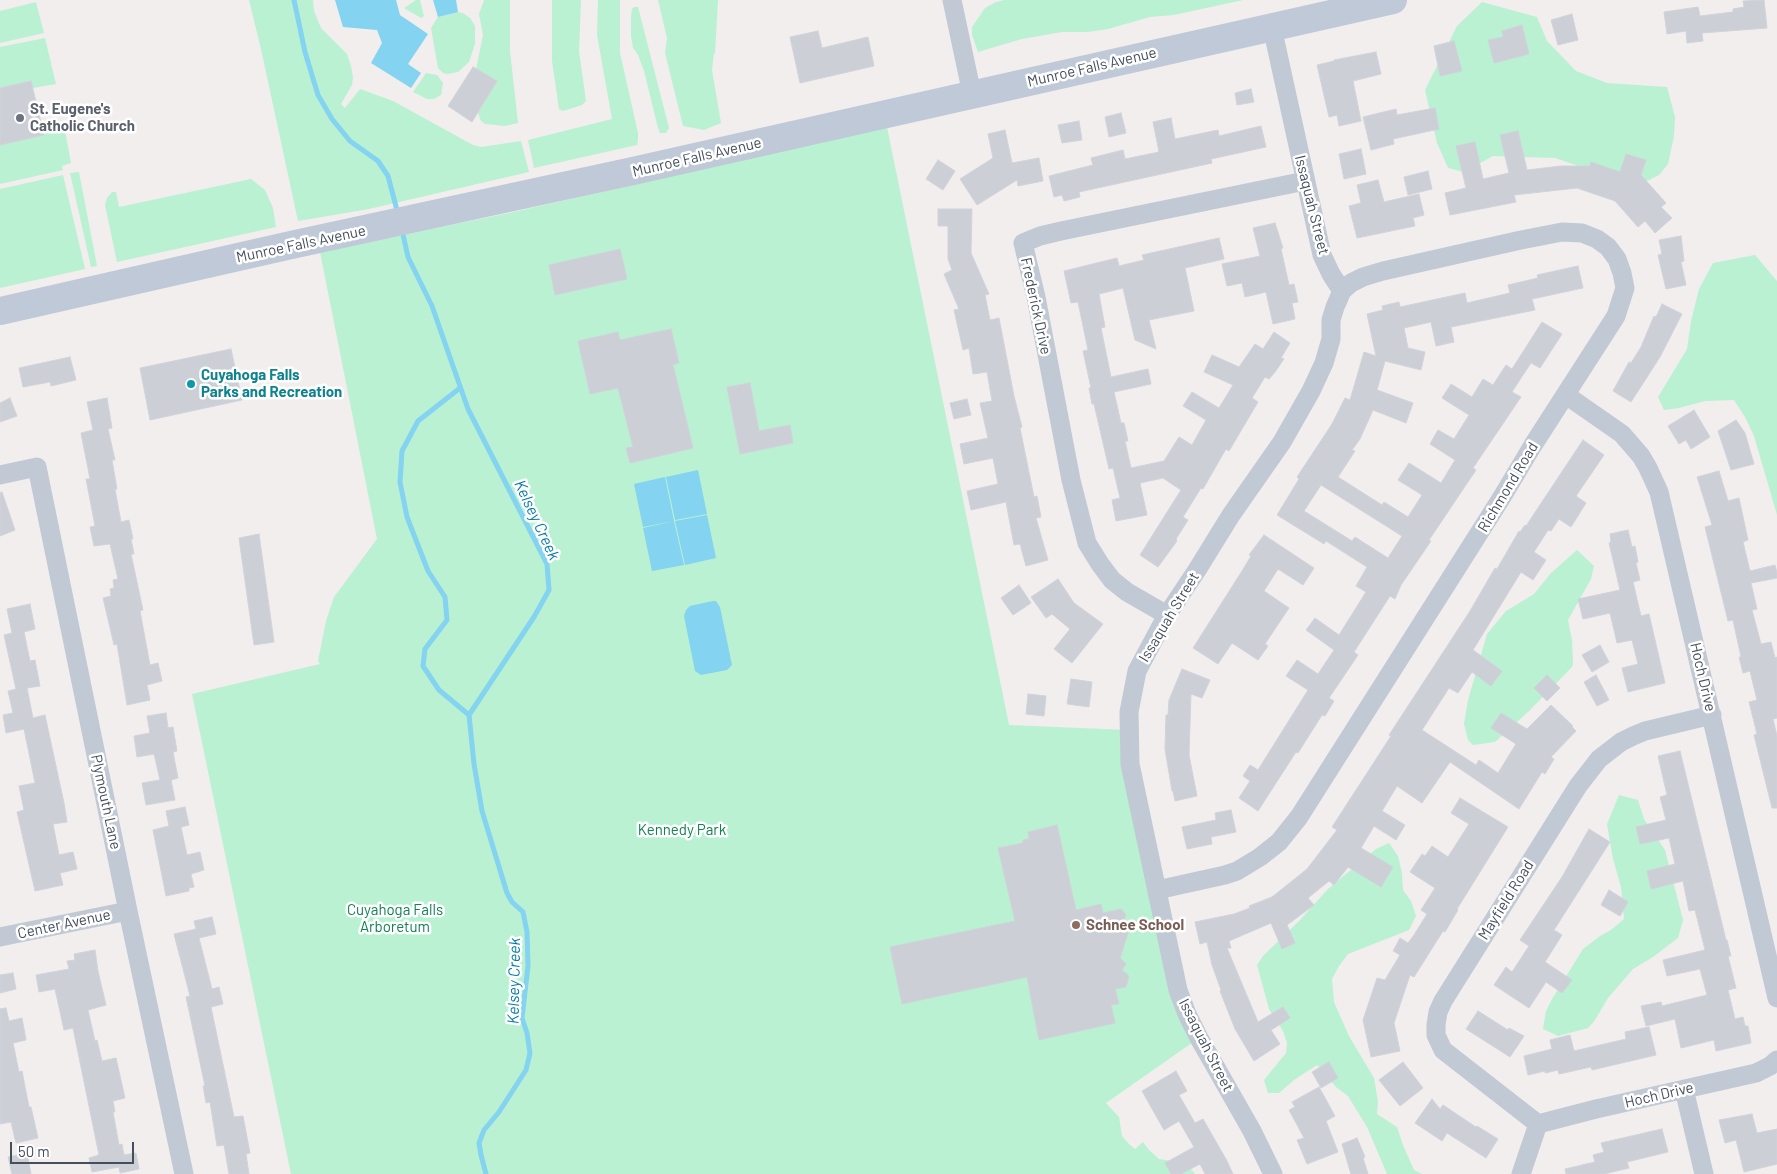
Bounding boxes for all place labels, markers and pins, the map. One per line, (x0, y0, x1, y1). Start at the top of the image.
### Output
place label: St. Eugene's Catholic Church (30, 100, 135, 135)
marker: St. Eugene's Catholic Church (14, 112, 26, 124)
place label: Cuyahoga Falls Parks and Recreation (201, 366, 342, 401)
marker: Cuyahoga Falls Parks and Recreation (185, 378, 197, 390)
place label: Schnee School (1086, 916, 1184, 934)
marker: Schnee School (1070, 919, 1082, 931)

